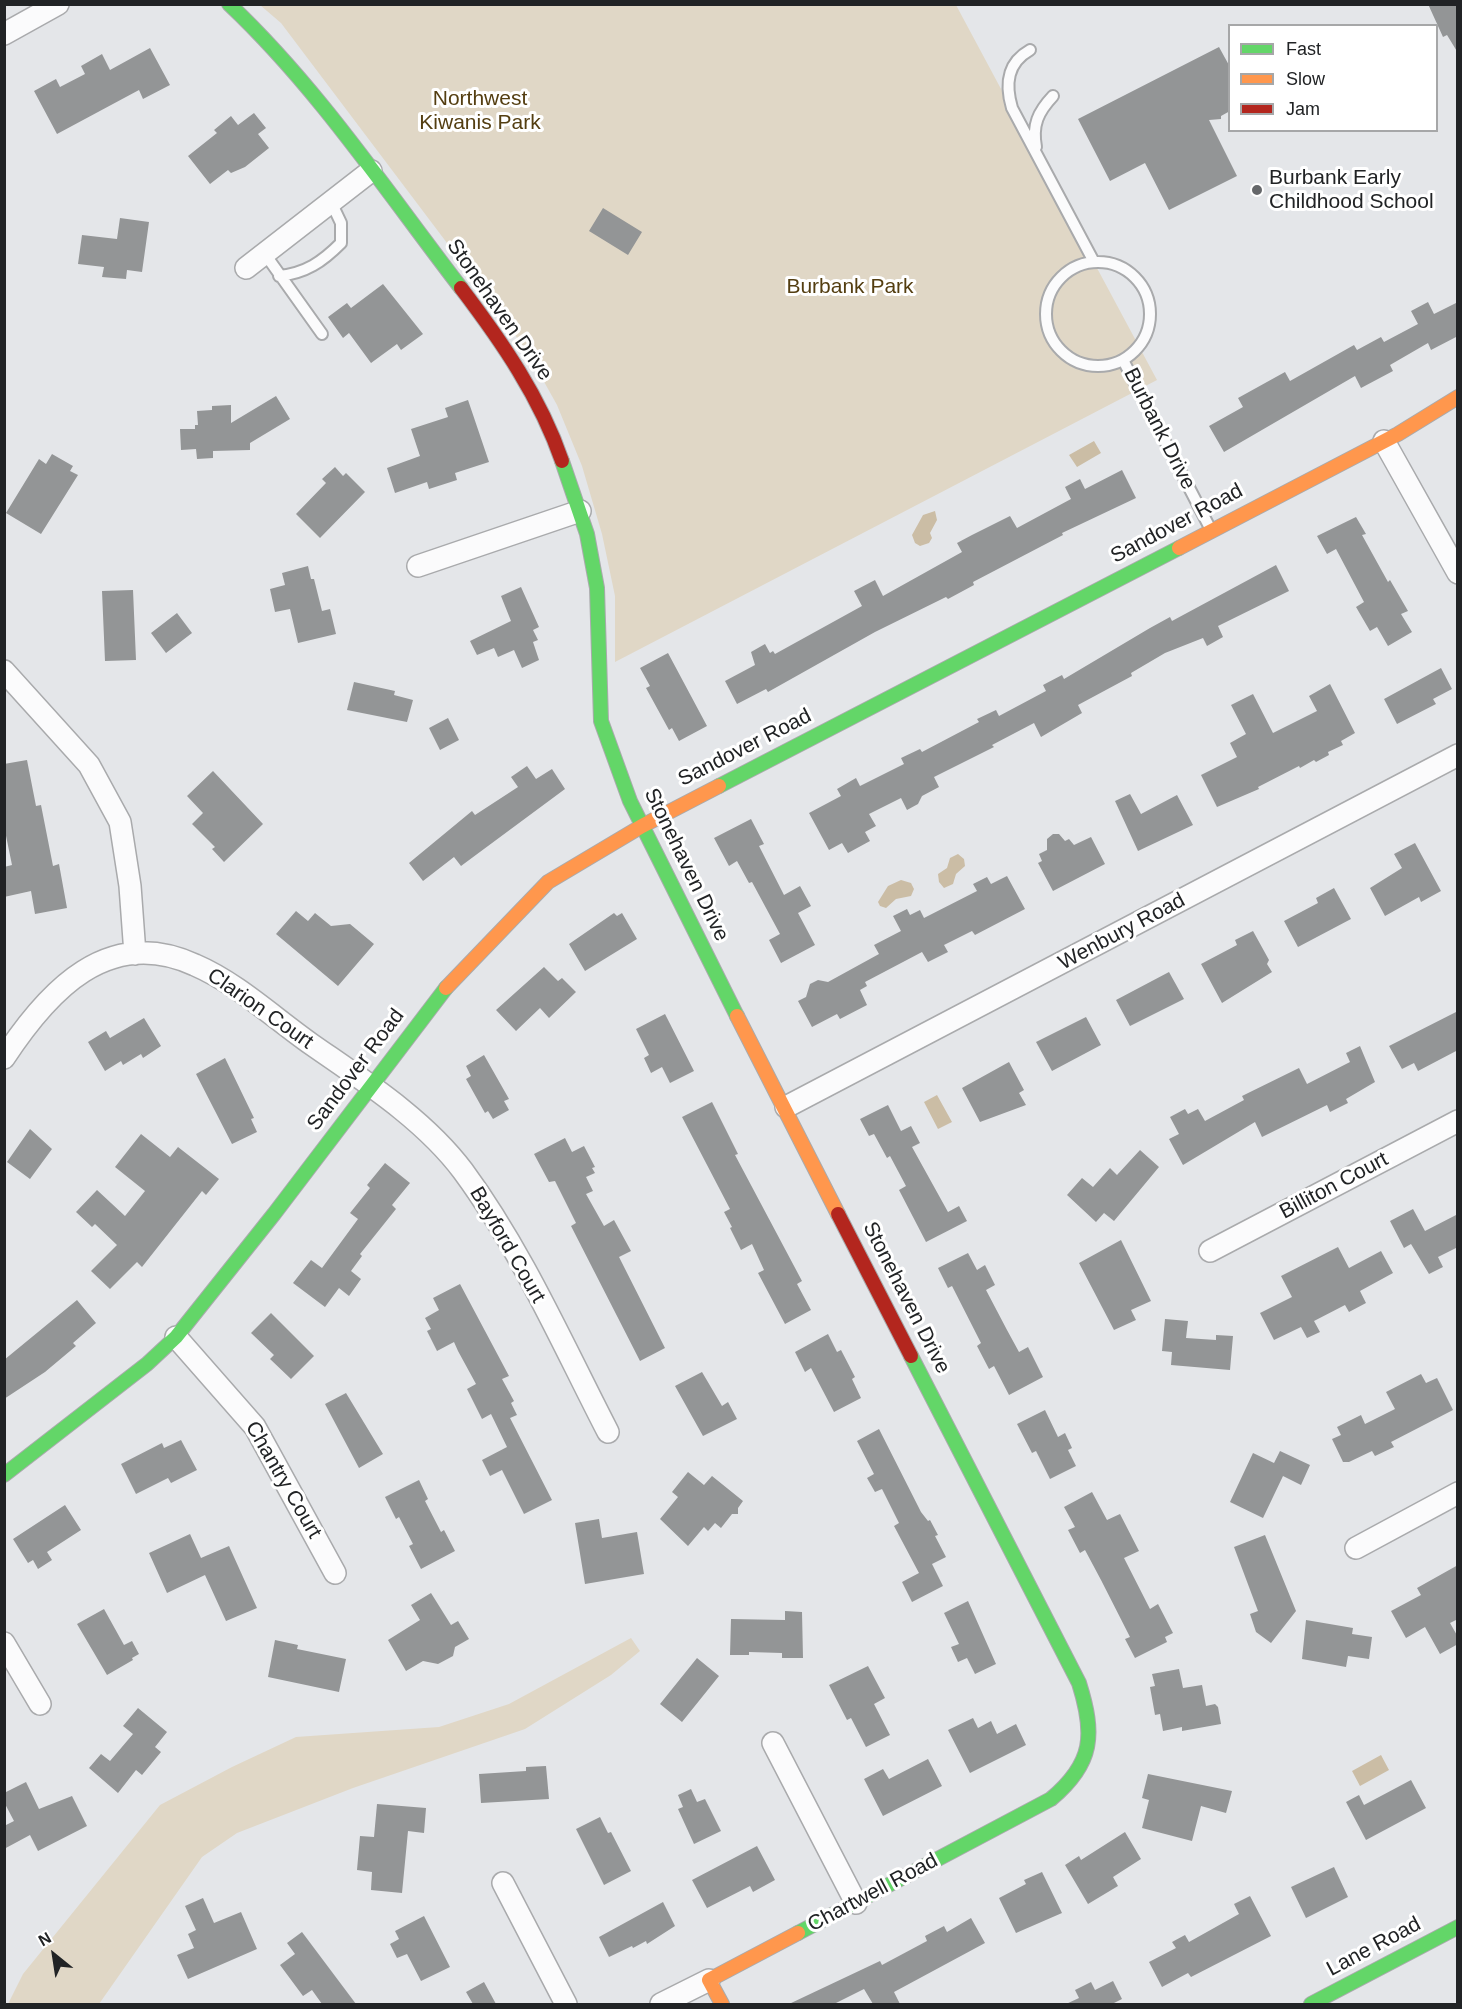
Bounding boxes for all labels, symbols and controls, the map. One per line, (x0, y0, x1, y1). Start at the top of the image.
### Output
legend (1228, 24, 1438, 132)
text: Fast (1286, 39, 1321, 59)
text: Slow (1286, 69, 1325, 89)
park label: Northwest Kiwanis Park (419, 86, 541, 136)
text: Jam (1286, 99, 1320, 119)
place label: Burbank Early Childhood School (1269, 165, 1434, 215)
marker: Burbank Early Childhood School (1250, 183, 1264, 197)
street label: Stonehaven Drive (441, 234, 557, 386)
park label: Burbank Park (786, 274, 914, 300)
street label: Burbank Drive (1118, 364, 1200, 494)
street label: Sandover Road (1107, 479, 1247, 569)
street label: Sandover Road (674, 704, 816, 792)
street label: Stonehaven Drive (638, 784, 734, 946)
street label: Wenbury Road (1054, 888, 1190, 976)
street label: Clarion Court (202, 963, 318, 1055)
street label: Sandover Road (302, 1004, 410, 1136)
street label: Billiton Court (1276, 1147, 1392, 1225)
street label: Bayford Court (464, 1183, 550, 1307)
street label: Stonehaven Drive (857, 1218, 955, 1378)
street label: Chantry Court (239, 1417, 327, 1543)
street label: Chartwell Road (804, 1848, 942, 1938)
street label: Lane Road (1323, 1912, 1425, 1982)
north arrow (24, 1925, 84, 1985)
text: N (35, 1929, 54, 1949)

